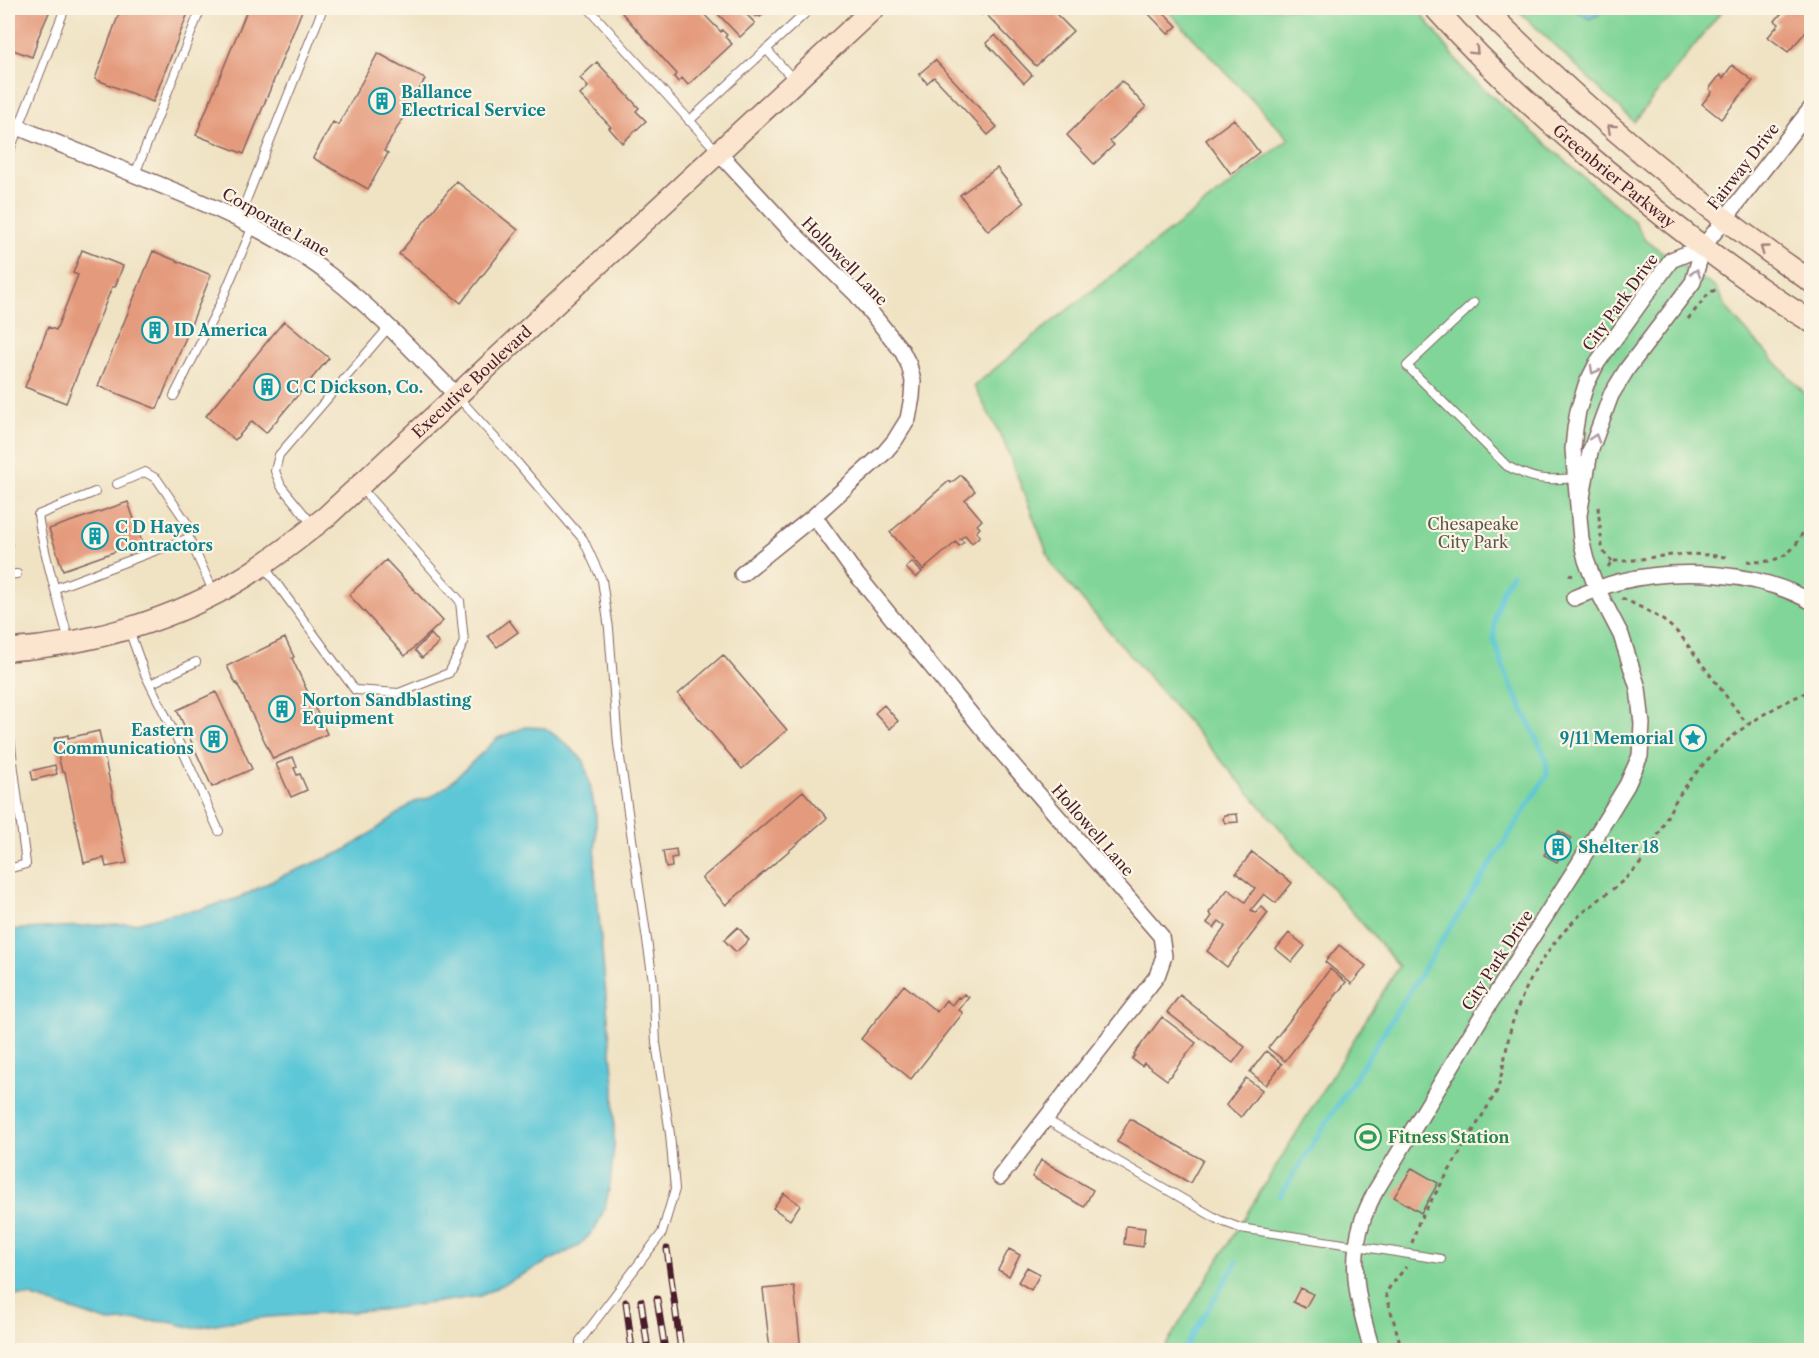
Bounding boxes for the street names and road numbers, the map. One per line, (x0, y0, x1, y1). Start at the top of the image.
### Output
street label: Fairway Drive (1703, 118, 1783, 214)
street label: Greenbrier Parkway (1549, 120, 1680, 233)
street label: Corporate Lane (219, 183, 333, 261)
street label: Hollowell Lane (798, 213, 892, 309)
street label: City Park Drive (1578, 249, 1662, 355)
street label: Executive Boulevard (408, 321, 536, 442)
street label: Hollowell Lane (1048, 780, 1138, 880)
street label: City Park Drive (1457, 906, 1537, 1014)

